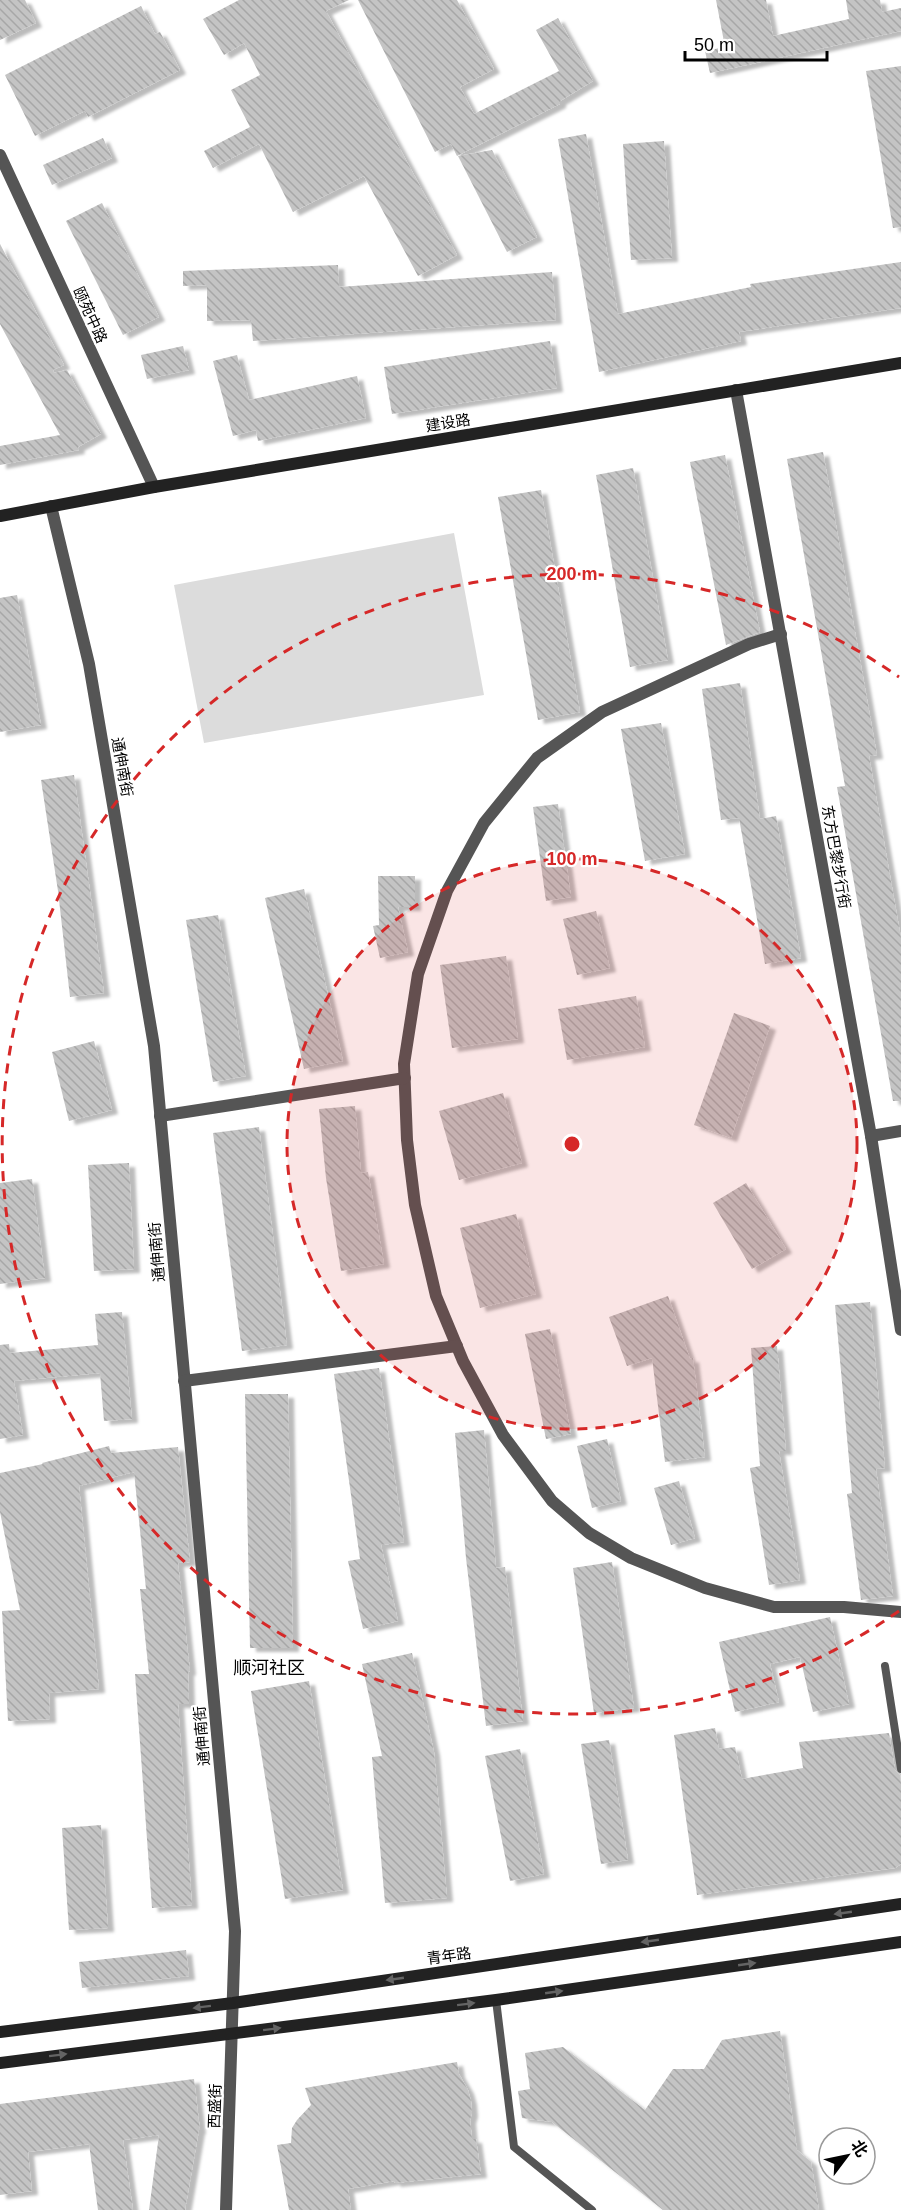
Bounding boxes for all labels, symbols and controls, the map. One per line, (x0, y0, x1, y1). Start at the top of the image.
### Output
scale bar (685, 24, 828, 62)
text: 50 m (694, 35, 734, 55)
street label: 颐苑中路 (70, 284, 111, 346)
street label: 建设路 (424, 411, 471, 434)
text: 200 m (546, 564, 598, 584)
street label: 通伸南街 (109, 736, 136, 798)
street label: 东方巴黎步行街 (819, 804, 854, 910)
text: 100 m (546, 849, 598, 869)
centre of rings (562, 1134, 582, 1154)
street label: 通伸南街 (145, 1221, 168, 1283)
district label: 顺河社区 (233, 1658, 305, 1678)
street label: 通伸南街 (190, 1705, 213, 1767)
one-way arrow (834, 1908, 853, 1917)
one-way arrow (641, 1937, 660, 1946)
street label: 青年路 (425, 1944, 472, 1967)
one-way arrow (737, 1959, 756, 1968)
one-way arrow (385, 1975, 404, 1984)
one-way arrow (544, 1987, 563, 1996)
one-way arrow (456, 1999, 475, 2008)
one-way arrow (192, 2002, 211, 2012)
one-way arrow (263, 2024, 282, 2033)
one-way arrow (49, 2051, 68, 2060)
street label: 西盛街 (205, 2083, 224, 2129)
north arrow (817, 2126, 877, 2186)
text: 北 (848, 2137, 871, 2160)

